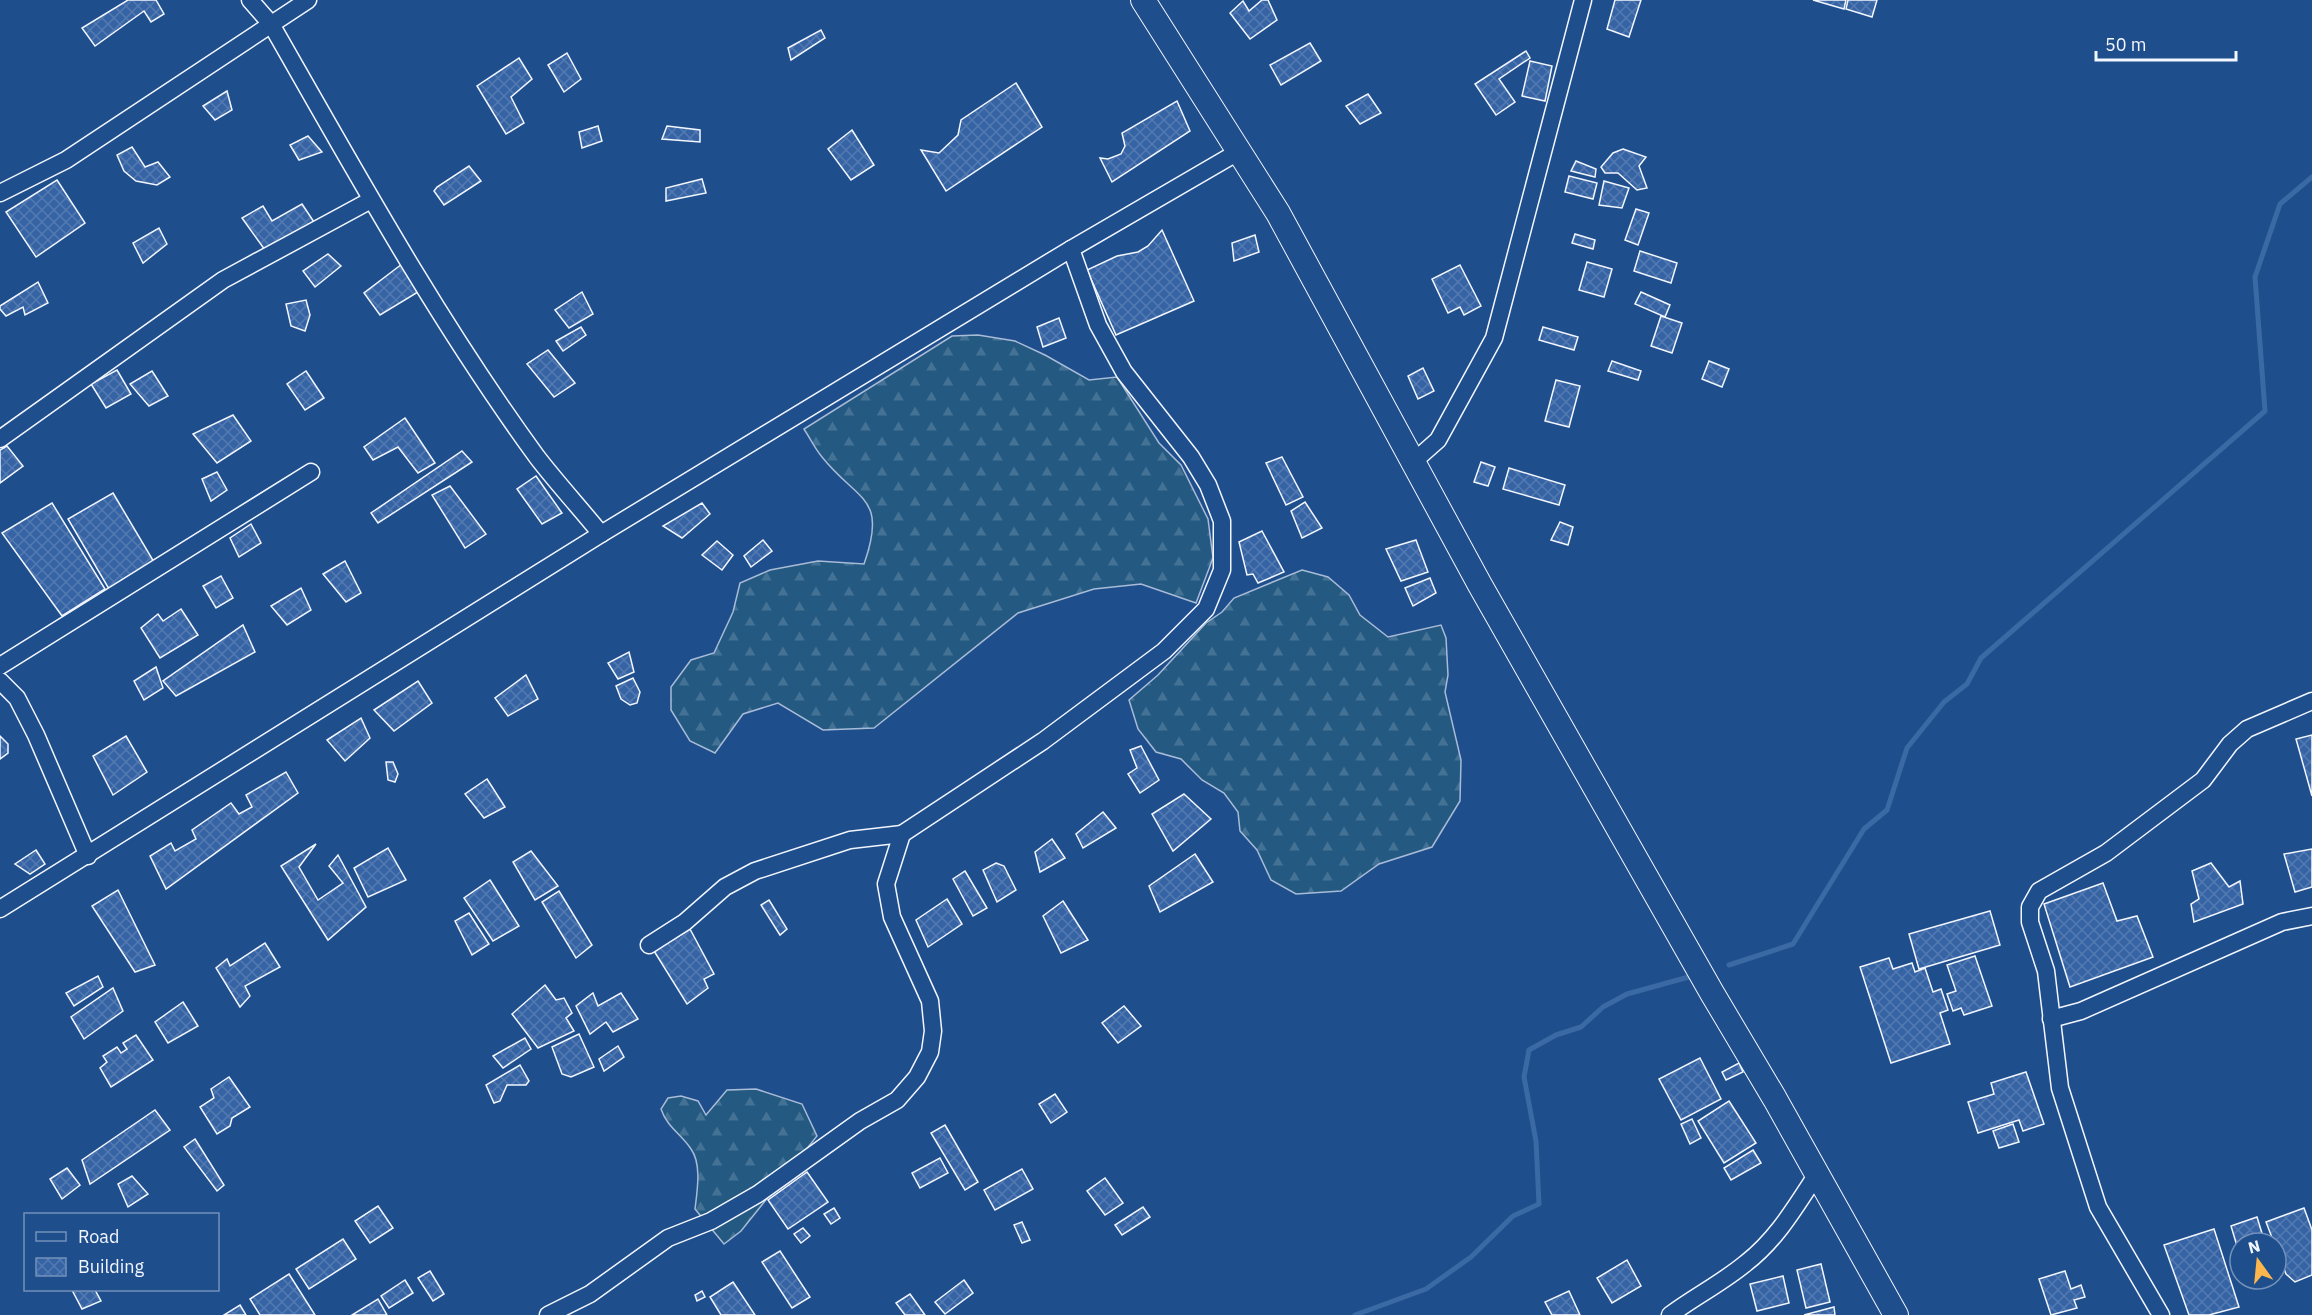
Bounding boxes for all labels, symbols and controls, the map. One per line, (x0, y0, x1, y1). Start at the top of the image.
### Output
scale bar (2096, 24, 2236, 62)
text: 50 m (2105, 33, 2147, 56)
legend (24, 1213, 219, 1291)
text: Road (78, 1225, 119, 1248)
north arrow (2228, 1231, 2288, 1291)
text: N (2246, 1235, 2262, 1258)
text: Building (78, 1255, 145, 1278)

